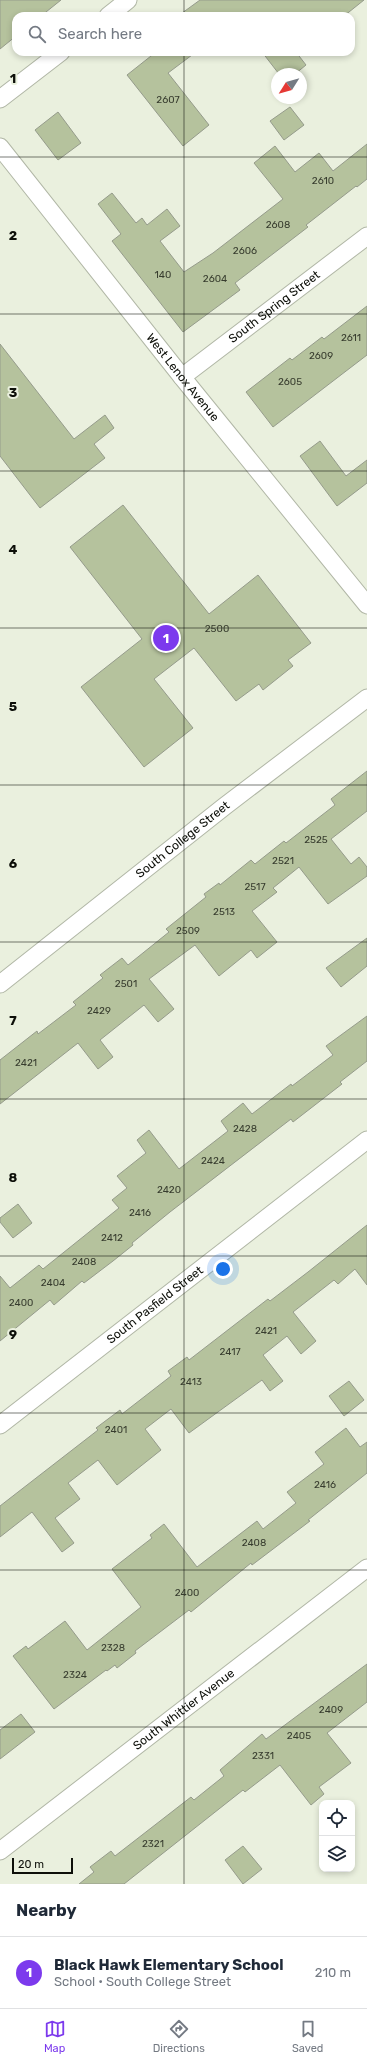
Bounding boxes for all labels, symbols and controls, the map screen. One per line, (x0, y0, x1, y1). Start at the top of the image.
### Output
search box (12, 12, 355, 56)
icon: search (26, 23, 48, 45)
text: Search here (58, 25, 142, 43)
north arrow (271, 68, 307, 104)
text: 1 (10, 71, 16, 86)
house number: 2607 (156, 94, 180, 106)
house number: 2610 (312, 175, 334, 187)
house number: 2608 (266, 219, 290, 231)
text: 2 (9, 228, 17, 243)
house number: 2606 (233, 245, 257, 257)
street label: South Spring Street (226, 267, 323, 346)
house number: 140 (155, 269, 171, 281)
house number: 2604 (203, 273, 227, 285)
street label: West Lenox Avenue (143, 331, 222, 424)
house number: 2611 (341, 332, 361, 344)
house number: 2609 (309, 350, 333, 362)
house number: 2605 (278, 376, 302, 388)
text: 3 (9, 385, 18, 400)
text: 4 (9, 542, 18, 557)
pin: 1 (153, 623, 179, 653)
house number: 2500 (205, 623, 229, 635)
text: 5 (9, 699, 17, 714)
street label: South College Street (133, 798, 233, 881)
house number: 2525 (304, 834, 328, 846)
house number: 2521 (272, 855, 294, 867)
text: 6 (9, 856, 18, 871)
house number: 2517 (244, 881, 266, 893)
house number: 2513 (213, 906, 235, 918)
house number: 2509 (176, 925, 200, 937)
house number: 2501 (115, 978, 137, 990)
house number: 2429 (87, 1005, 111, 1017)
text: 7 (9, 1013, 17, 1028)
house number: 2421 (15, 1057, 37, 1069)
house number: 2428 (233, 1123, 257, 1135)
house number: 2424 (201, 1155, 225, 1167)
text: 8 (9, 1170, 18, 1185)
house number: 2420 (157, 1184, 181, 1196)
house number: 2416 (129, 1207, 151, 1219)
house number: 2412 (101, 1232, 123, 1244)
house number: 2408 (72, 1256, 96, 1268)
your location (213, 1259, 233, 1279)
street label: South Pasfield Street (104, 1263, 206, 1347)
house number: 2404 (41, 1277, 65, 1289)
house number: 2400 (9, 1297, 33, 1309)
house number: 2421 (255, 1325, 277, 1337)
text: 9 (9, 1327, 17, 1342)
house number: 2417 (219, 1346, 241, 1358)
house number: 2413 (180, 1376, 202, 1388)
house number: 2401 (105, 1424, 127, 1436)
house number: 2416 (314, 1479, 336, 1491)
house number: 2408 (242, 1537, 266, 1549)
house number: 2400 (175, 1587, 199, 1599)
house number: 2328 (101, 1642, 125, 1654)
street label: South Whittier Avenue (130, 1666, 237, 1753)
house number: 2324 (63, 1669, 87, 1681)
house number: 2409 (319, 1704, 343, 1716)
house number: 2405 (287, 1730, 311, 1742)
house number: 2331 (252, 1750, 274, 1762)
map controls (319, 1800, 355, 1872)
button: locate (319, 1800, 355, 1836)
button: layers (319, 1836, 355, 1872)
house number: 2321 (142, 1838, 164, 1850)
scale bar (12, 1856, 73, 1875)
text: 20 m (18, 1858, 44, 1871)
text: Nearby (16, 1900, 77, 1920)
text: Black Hawk Elementary School (54, 1956, 283, 1974)
text: 1 (26, 1965, 32, 1980)
text: 210 m (315, 1965, 351, 1980)
text: School · South College Street (54, 1974, 231, 1989)
tab: Map (44, 2018, 66, 2055)
tab: Directions (153, 2018, 205, 2055)
tab: Saved (292, 2018, 323, 2055)

